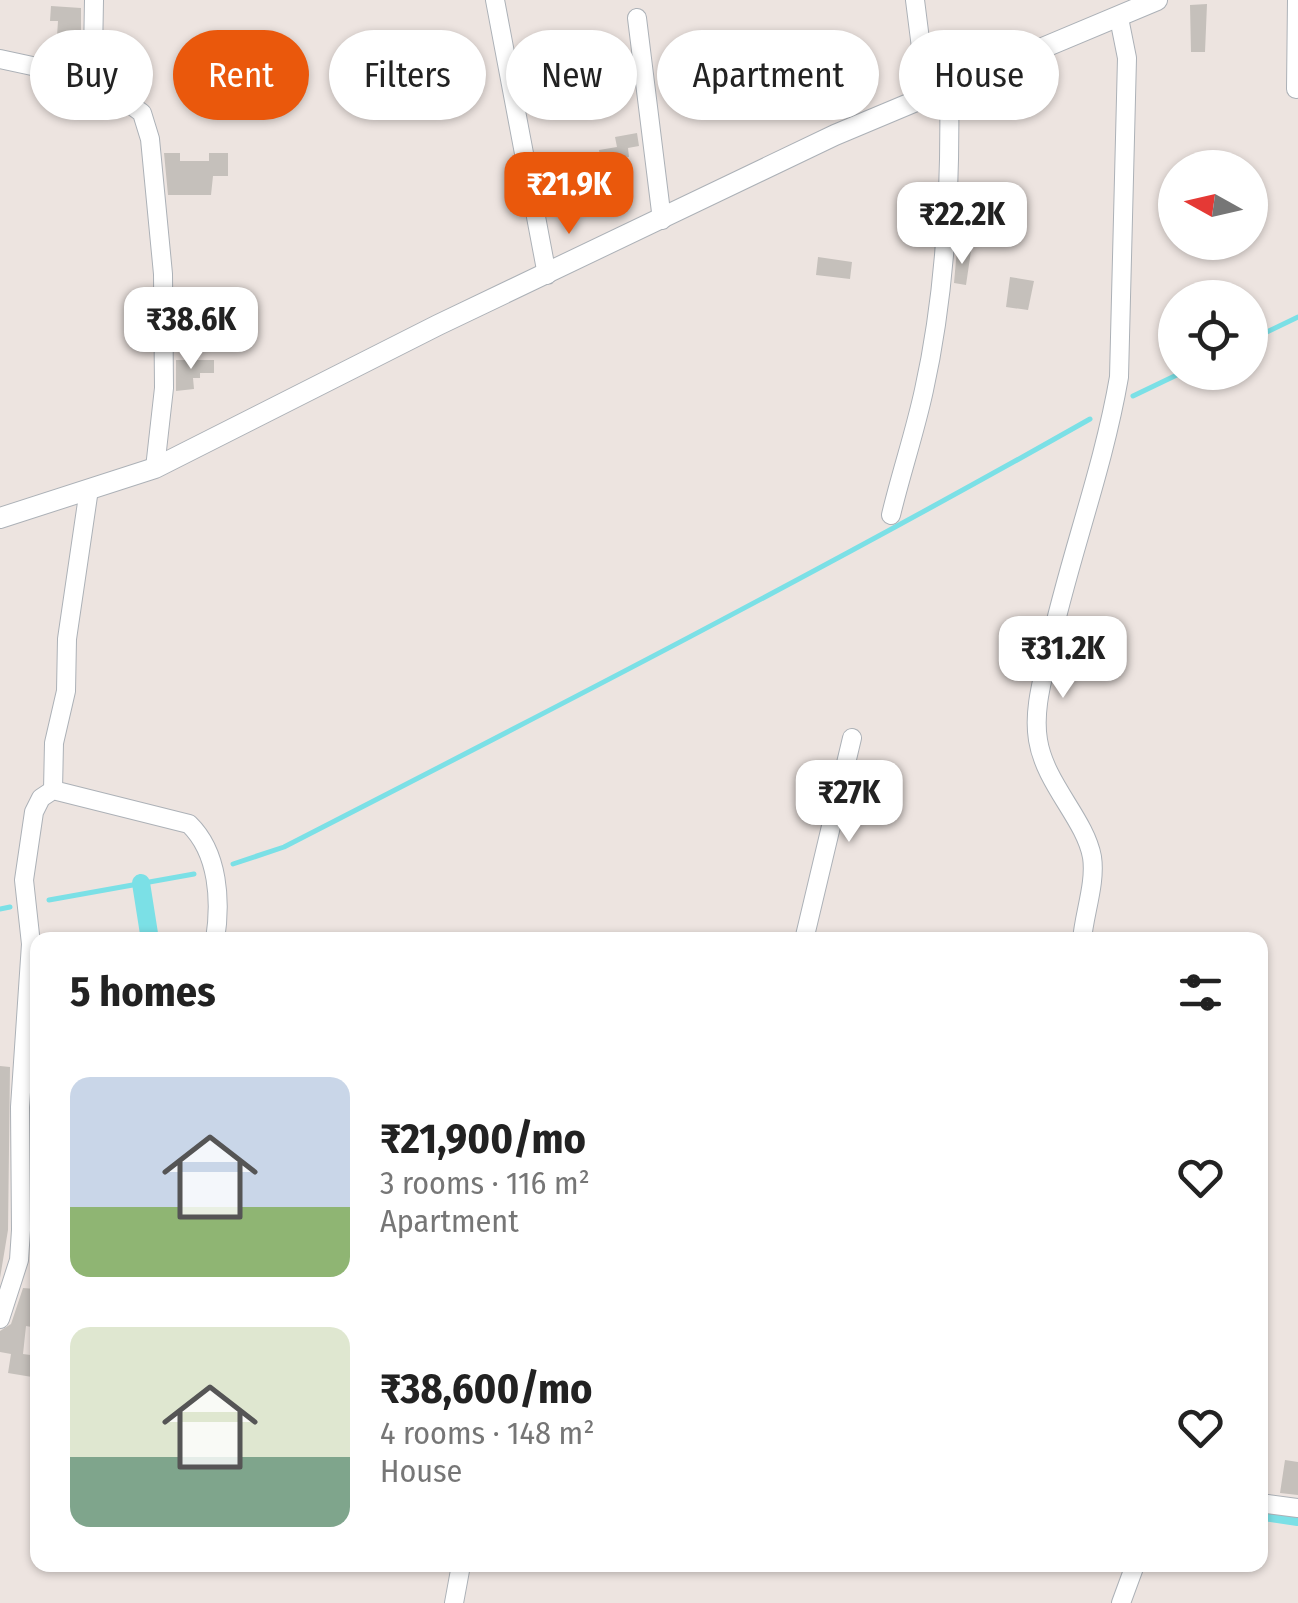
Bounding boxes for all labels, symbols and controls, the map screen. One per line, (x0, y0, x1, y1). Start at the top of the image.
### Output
chip: Buy (30, 30, 153, 120)
chip: Rent (173, 30, 309, 120)
chip: Filters (329, 30, 486, 120)
chip: New (506, 30, 637, 120)
chip: Apartment (657, 30, 879, 120)
chip: House (899, 30, 1059, 120)
north arrow (1158, 150, 1268, 260)
map controls (1158, 150, 1268, 390)
pin: ₹21.9K (488, 152, 650, 237)
text: ₹21.9K (526, 165, 612, 203)
pin: ₹22.2K (881, 182, 1043, 267)
text: ₹22.2K (919, 195, 1005, 233)
button: locate (1158, 280, 1268, 390)
pin: ₹38.6K (110, 287, 272, 372)
text: ₹38.6K (146, 300, 236, 338)
pin: ₹31.2K (982, 616, 1144, 701)
text: ₹31.2K (1021, 629, 1105, 667)
pin: ₹27K (790, 760, 908, 845)
text: ₹27K (818, 773, 880, 811)
icon: filters (1173, 965, 1228, 1020)
text: 5 homes (70, 967, 216, 1017)
text: ₹21,900/mo (380, 1114, 586, 1164)
icon: home (150, 1117, 270, 1237)
icon: heart (1173, 1150, 1228, 1205)
text: 3 rooms · 116 m² (380, 1164, 590, 1202)
text: Apartment (380, 1202, 519, 1240)
text: ₹38,600/mo (380, 1364, 592, 1414)
icon: home (150, 1367, 270, 1487)
icon: heart (1173, 1400, 1228, 1455)
text: 4 rooms · 148 m² (380, 1414, 595, 1452)
text: House (380, 1452, 462, 1490)

